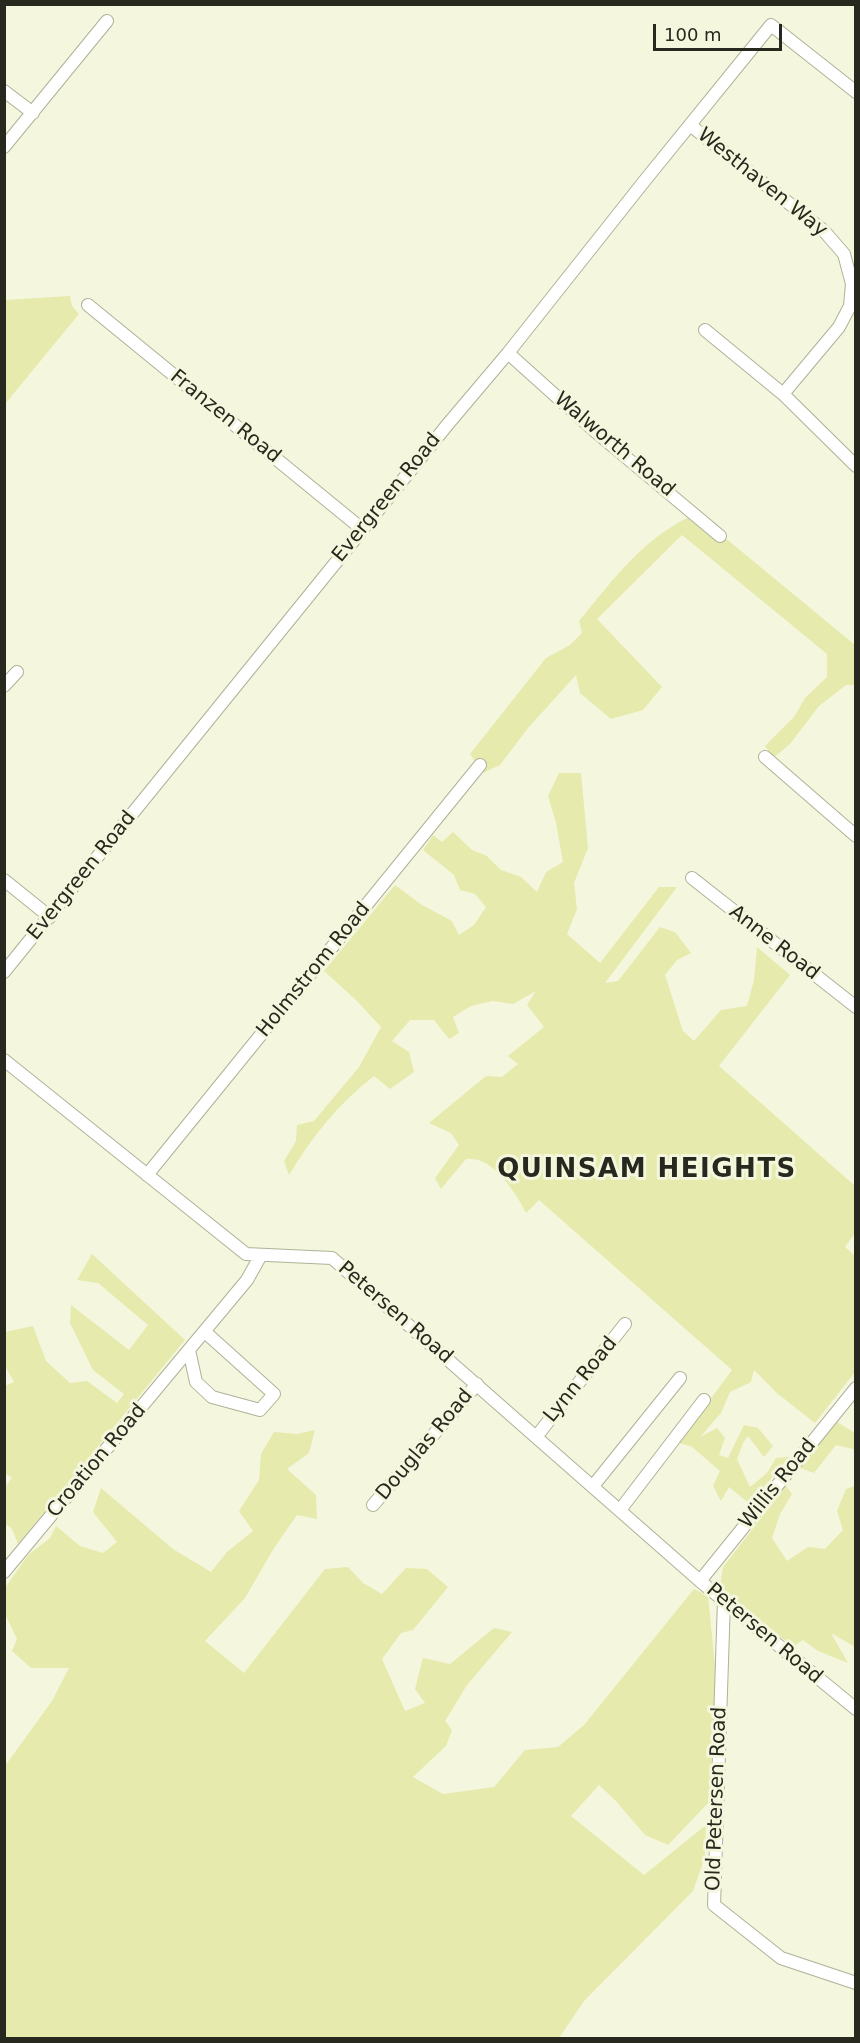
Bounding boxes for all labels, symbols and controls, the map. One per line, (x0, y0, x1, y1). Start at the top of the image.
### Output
scale bar (656, 12, 785, 50)
text: 100 m (664, 24, 722, 45)
street label: Westhaven Way (692, 123, 832, 243)
street label: Franzen Road (165, 365, 285, 469)
street label: Walworth Road (549, 388, 679, 502)
street label: Evergreen Road (328, 429, 446, 567)
street label: Evergreen Road (23, 807, 141, 945)
street label: Holmstrom Road (252, 898, 376, 1042)
street label: Anne Road (724, 900, 824, 986)
district label: QUINSAM HEIGHTS (497, 1154, 797, 1186)
street label: Petersen Road (333, 1257, 457, 1369)
street label: Lynn Road (539, 1332, 623, 1428)
street label: Douglas Road (372, 1385, 478, 1505)
street label: Croation Road (42, 1399, 152, 1523)
street label: Willis Road (735, 1434, 821, 1534)
street label: Petersen Road (701, 1579, 827, 1689)
street label: Old Petersen Road (702, 1706, 732, 1892)

